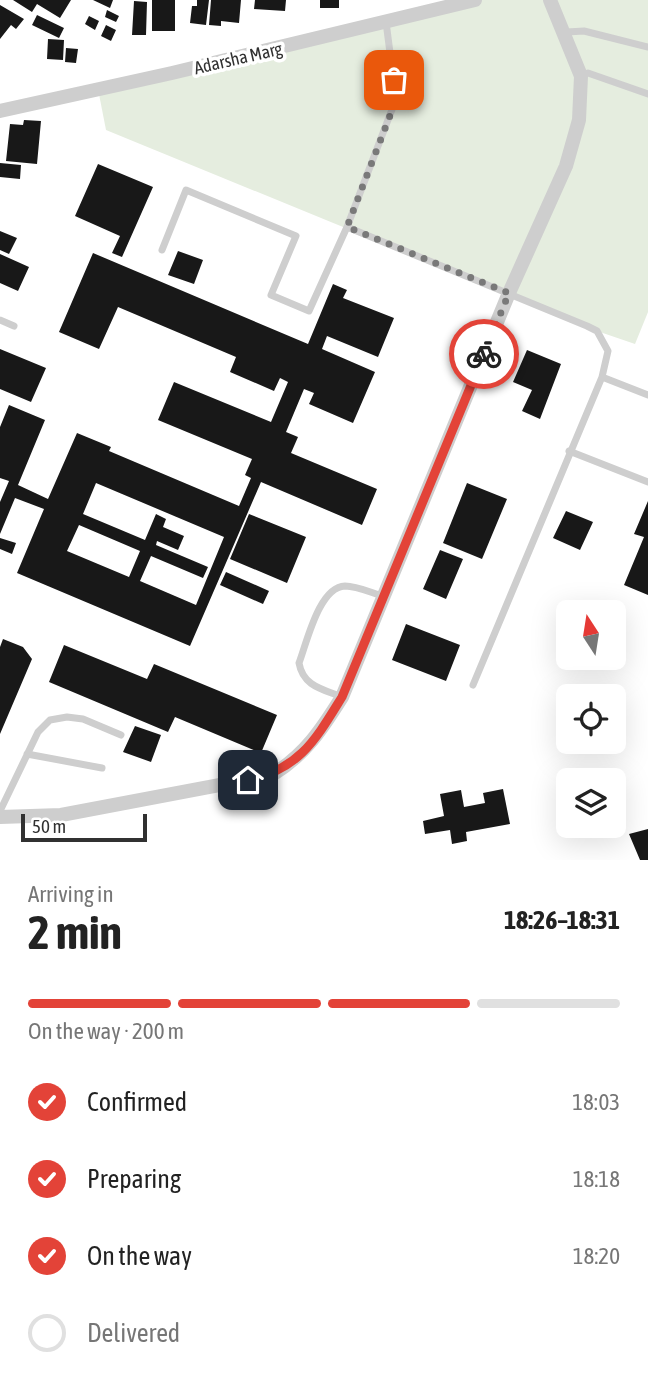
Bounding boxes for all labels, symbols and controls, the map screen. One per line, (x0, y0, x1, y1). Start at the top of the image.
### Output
street label: Adarsha Marg (192, 38, 284, 78)
pin (364, 50, 424, 110)
icon: bag (375, 61, 413, 99)
courier (449, 319, 519, 389)
icon: bike (465, 335, 503, 373)
north arrow (556, 600, 626, 670)
map controls (556, 600, 626, 838)
button: locate (556, 684, 626, 754)
pin (218, 750, 278, 810)
icon: home (229, 761, 267, 799)
button: layers (556, 768, 626, 838)
scale bar (21, 811, 147, 843)
text: 50 m (32, 815, 66, 837)
text: Arriving in (28, 881, 114, 907)
text: 18:26–18:31 (504, 905, 620, 935)
text: 2 min (28, 906, 122, 959)
text: On the way · 200 m (28, 1018, 184, 1044)
icon: check (28, 1083, 66, 1121)
text: Confirmed (87, 1087, 187, 1117)
text: 18:03 (572, 1089, 620, 1115)
icon: check (28, 1160, 66, 1198)
text: Preparing (87, 1164, 181, 1194)
text: 18:18 (573, 1166, 620, 1192)
icon: check (28, 1237, 66, 1275)
text: On the way (87, 1241, 192, 1271)
text: 18:20 (573, 1243, 620, 1269)
text: Delivered (87, 1318, 180, 1348)

